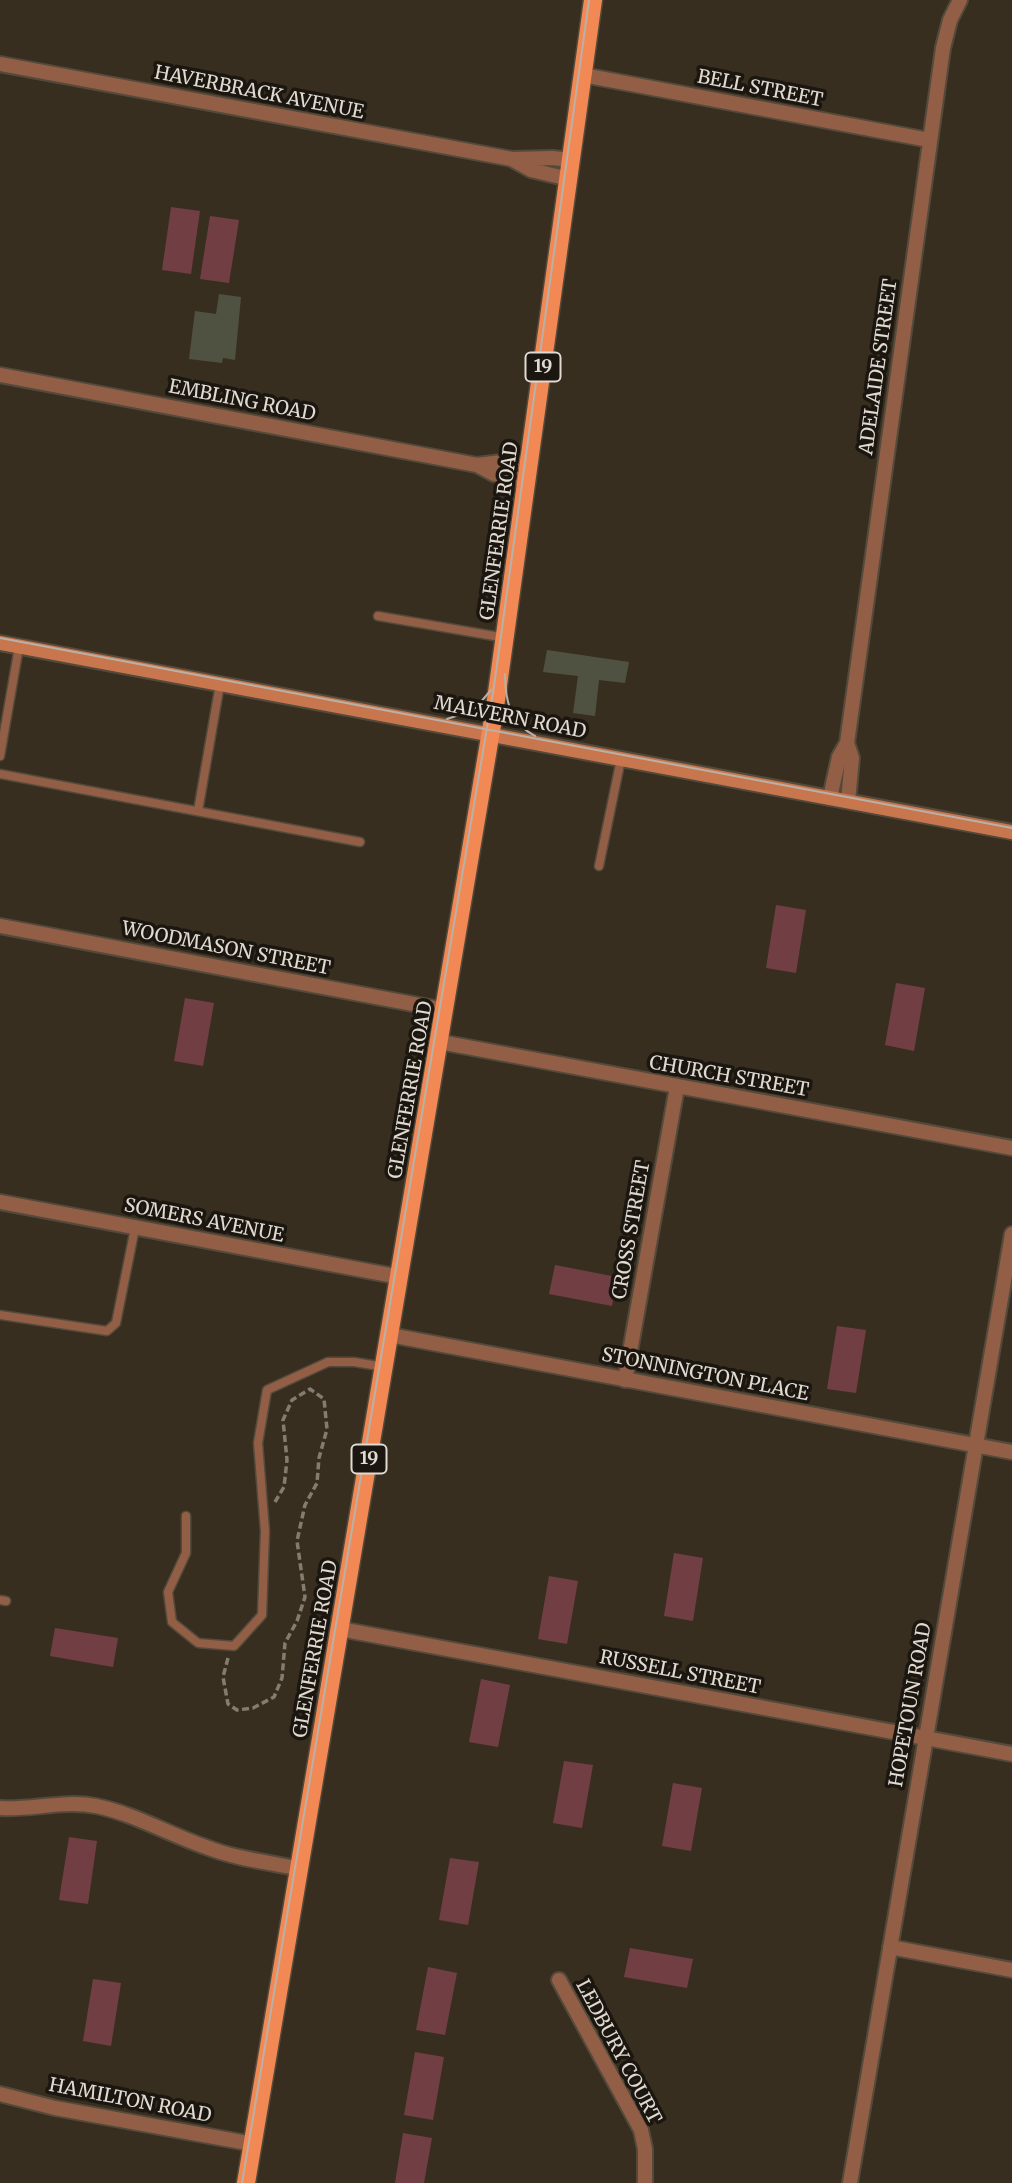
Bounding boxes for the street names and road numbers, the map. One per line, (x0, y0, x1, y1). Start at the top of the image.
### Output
street label: HAVERBRACK AVENUE (152, 61, 366, 125)
street label: BELL STREET (695, 66, 825, 112)
street label: ADELAIDE STREET (855, 278, 903, 456)
road number: 19 (526, 352, 560, 382)
street label: EMBLING ROAD (167, 376, 317, 426)
street label: GLENFERRIE ROAD (476, 440, 524, 622)
street label: MALVERN ROAD (432, 692, 588, 744)
street label: WOODMASON STREET (120, 918, 332, 980)
street label: GLENFERRIE ROAD (384, 1000, 438, 1180)
street label: CHURCH STREET (648, 1052, 810, 1102)
street label: CROSS STREET (609, 1159, 655, 1301)
street label: SOMERS AVENUE (122, 1194, 286, 1248)
street label: STONNINGTON PLACE (599, 1344, 811, 1406)
road number: 19 (352, 1444, 386, 1474)
street label: GLENFERRIE ROAD (289, 1559, 343, 1739)
street label: HOPETOUN ROAD (885, 1621, 937, 1789)
street label: RUSSELL STREET (598, 1646, 762, 1700)
street label: LEDBURY COURT (570, 1976, 666, 2128)
street label: HAMILTON ROAD (47, 2074, 213, 2128)

